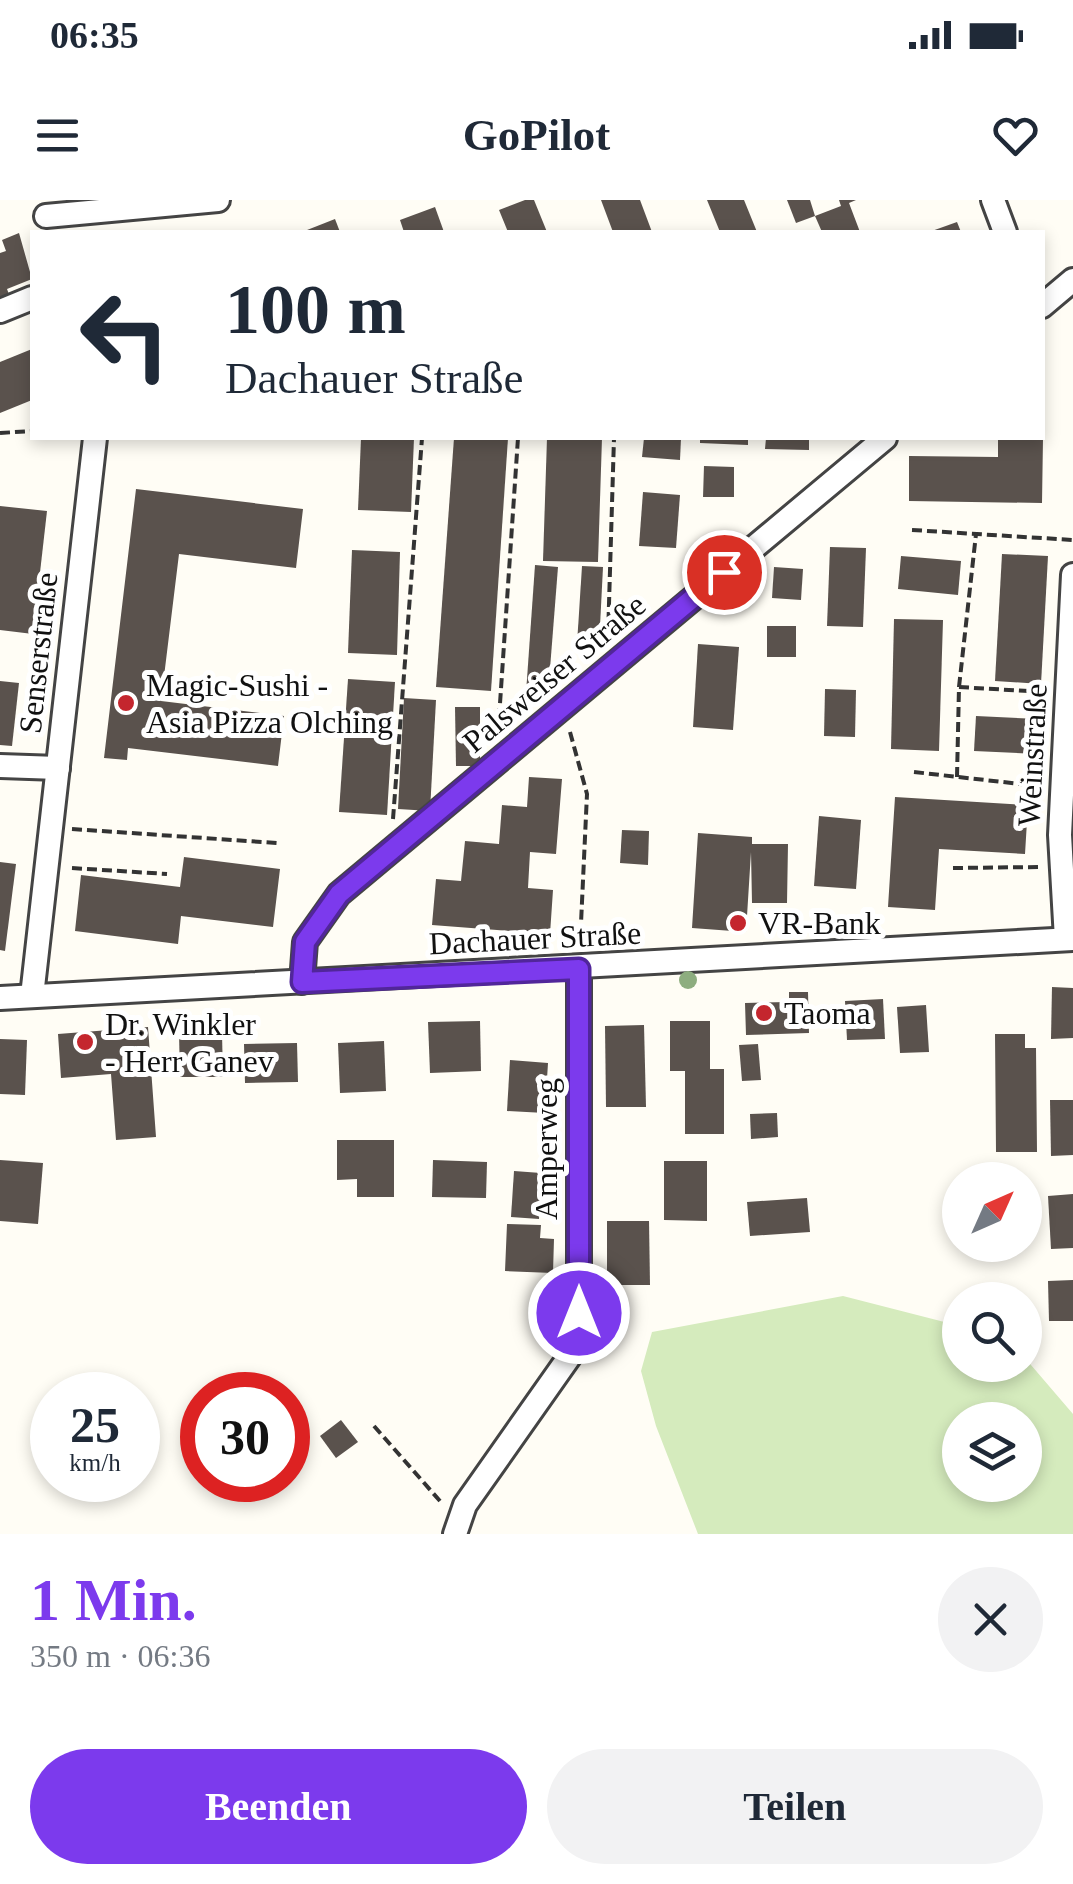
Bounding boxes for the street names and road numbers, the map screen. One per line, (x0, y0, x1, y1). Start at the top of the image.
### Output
street label: Senserstraße (12, 571, 64, 735)
street label: Palsweiser Straße (456, 586, 652, 760)
street label: Weinstraße (1010, 683, 1054, 827)
street label: Dachauer Straße (428, 914, 642, 962)
street label: Amperweg (528, 1078, 564, 1220)

